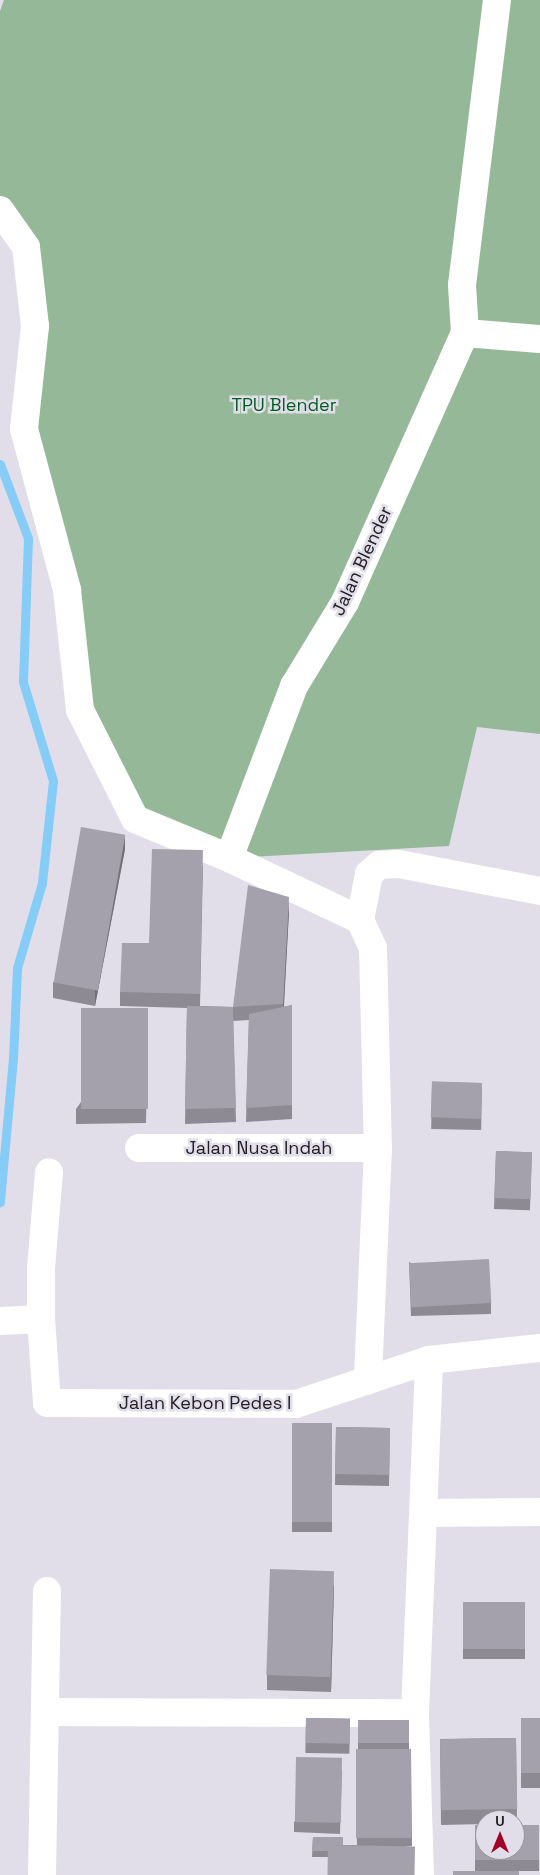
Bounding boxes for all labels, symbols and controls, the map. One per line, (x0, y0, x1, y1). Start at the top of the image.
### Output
park label: TPU Blender (231, 394, 337, 416)
street label: Jalan Blender (327, 503, 397, 619)
street label: Jalan Nusa Indah (186, 1137, 332, 1159)
street label: Jalan Kebon Pedes I (119, 1392, 291, 1414)
north arrow (475, 1810, 525, 1860)
text: U (495, 1812, 505, 1830)

